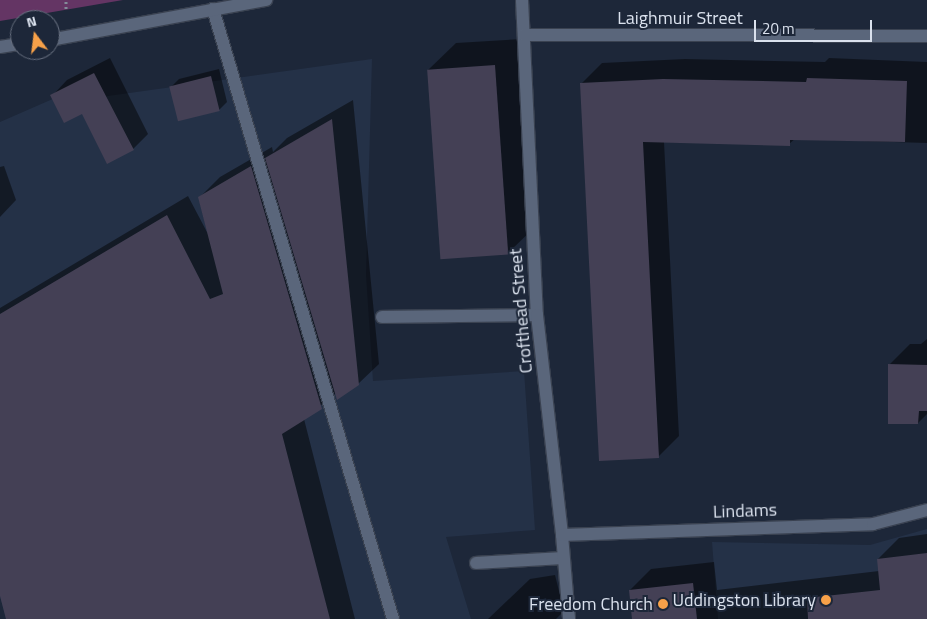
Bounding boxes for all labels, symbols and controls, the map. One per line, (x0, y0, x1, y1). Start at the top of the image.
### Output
street label: Laighmuir Street (617, 7, 743, 29)
north arrow (10, 10, 60, 60)
text: N (24, 10, 39, 32)
scale bar (757, 10, 874, 42)
text: 20 m (762, 17, 795, 40)
street label: Crofthead Street (505, 248, 537, 374)
street label: Lindams (713, 499, 777, 523)
place label: Uddingston Library (673, 589, 816, 611)
place label: Freedom Church (529, 593, 653, 615)
marker: Uddingston Library (820, 594, 832, 606)
marker: Freedom Church (657, 598, 669, 610)

